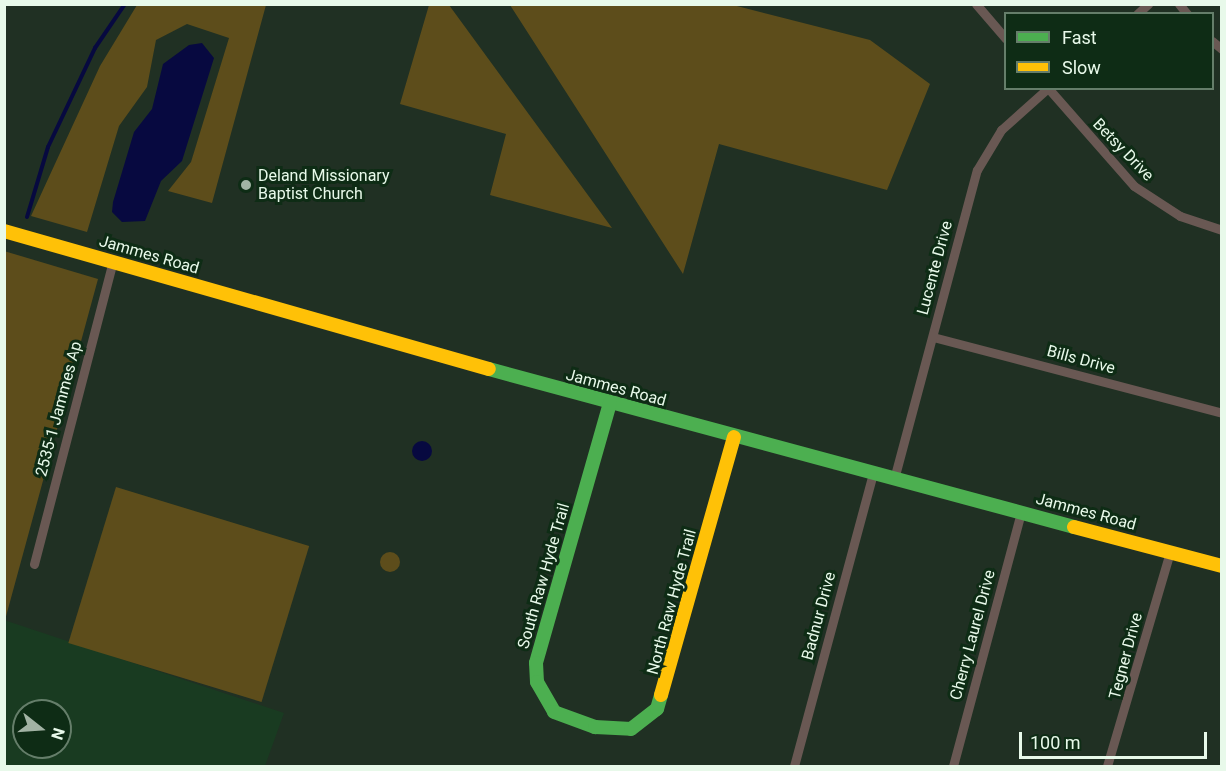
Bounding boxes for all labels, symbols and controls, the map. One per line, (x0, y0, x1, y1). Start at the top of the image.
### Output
legend (1004, 12, 1214, 90)
text: Fast (1062, 27, 1097, 48)
text: Slow (1062, 57, 1101, 78)
street label: Betsy Drive (1089, 115, 1157, 185)
place label: Deland Missionary Baptist Church (258, 166, 389, 204)
marker: Deland Missionary Baptist Church (239, 178, 253, 192)
street label: Lucente Drive (913, 219, 957, 317)
street label: Jammes Road (97, 232, 201, 278)
street label: 2535-1 Jammes Ap (32, 339, 86, 479)
street label: Bills Drive (1045, 342, 1117, 378)
street label: Jammes Road (564, 365, 668, 411)
street label: Jammes Road (1034, 489, 1138, 535)
street label: South Raw Hyde Trail (514, 501, 574, 651)
street label: North Raw Hyde Trail (643, 527, 701, 677)
street label: Cherry Laurel Drive (946, 568, 1000, 702)
street label: Badnur Drive (798, 570, 840, 662)
street label: Tegner Drive (1105, 611, 1147, 701)
north arrow (12, 699, 72, 759)
scale bar (1022, 720, 1210, 758)
text: N (47, 726, 69, 742)
text: 100 m (1030, 732, 1081, 753)

